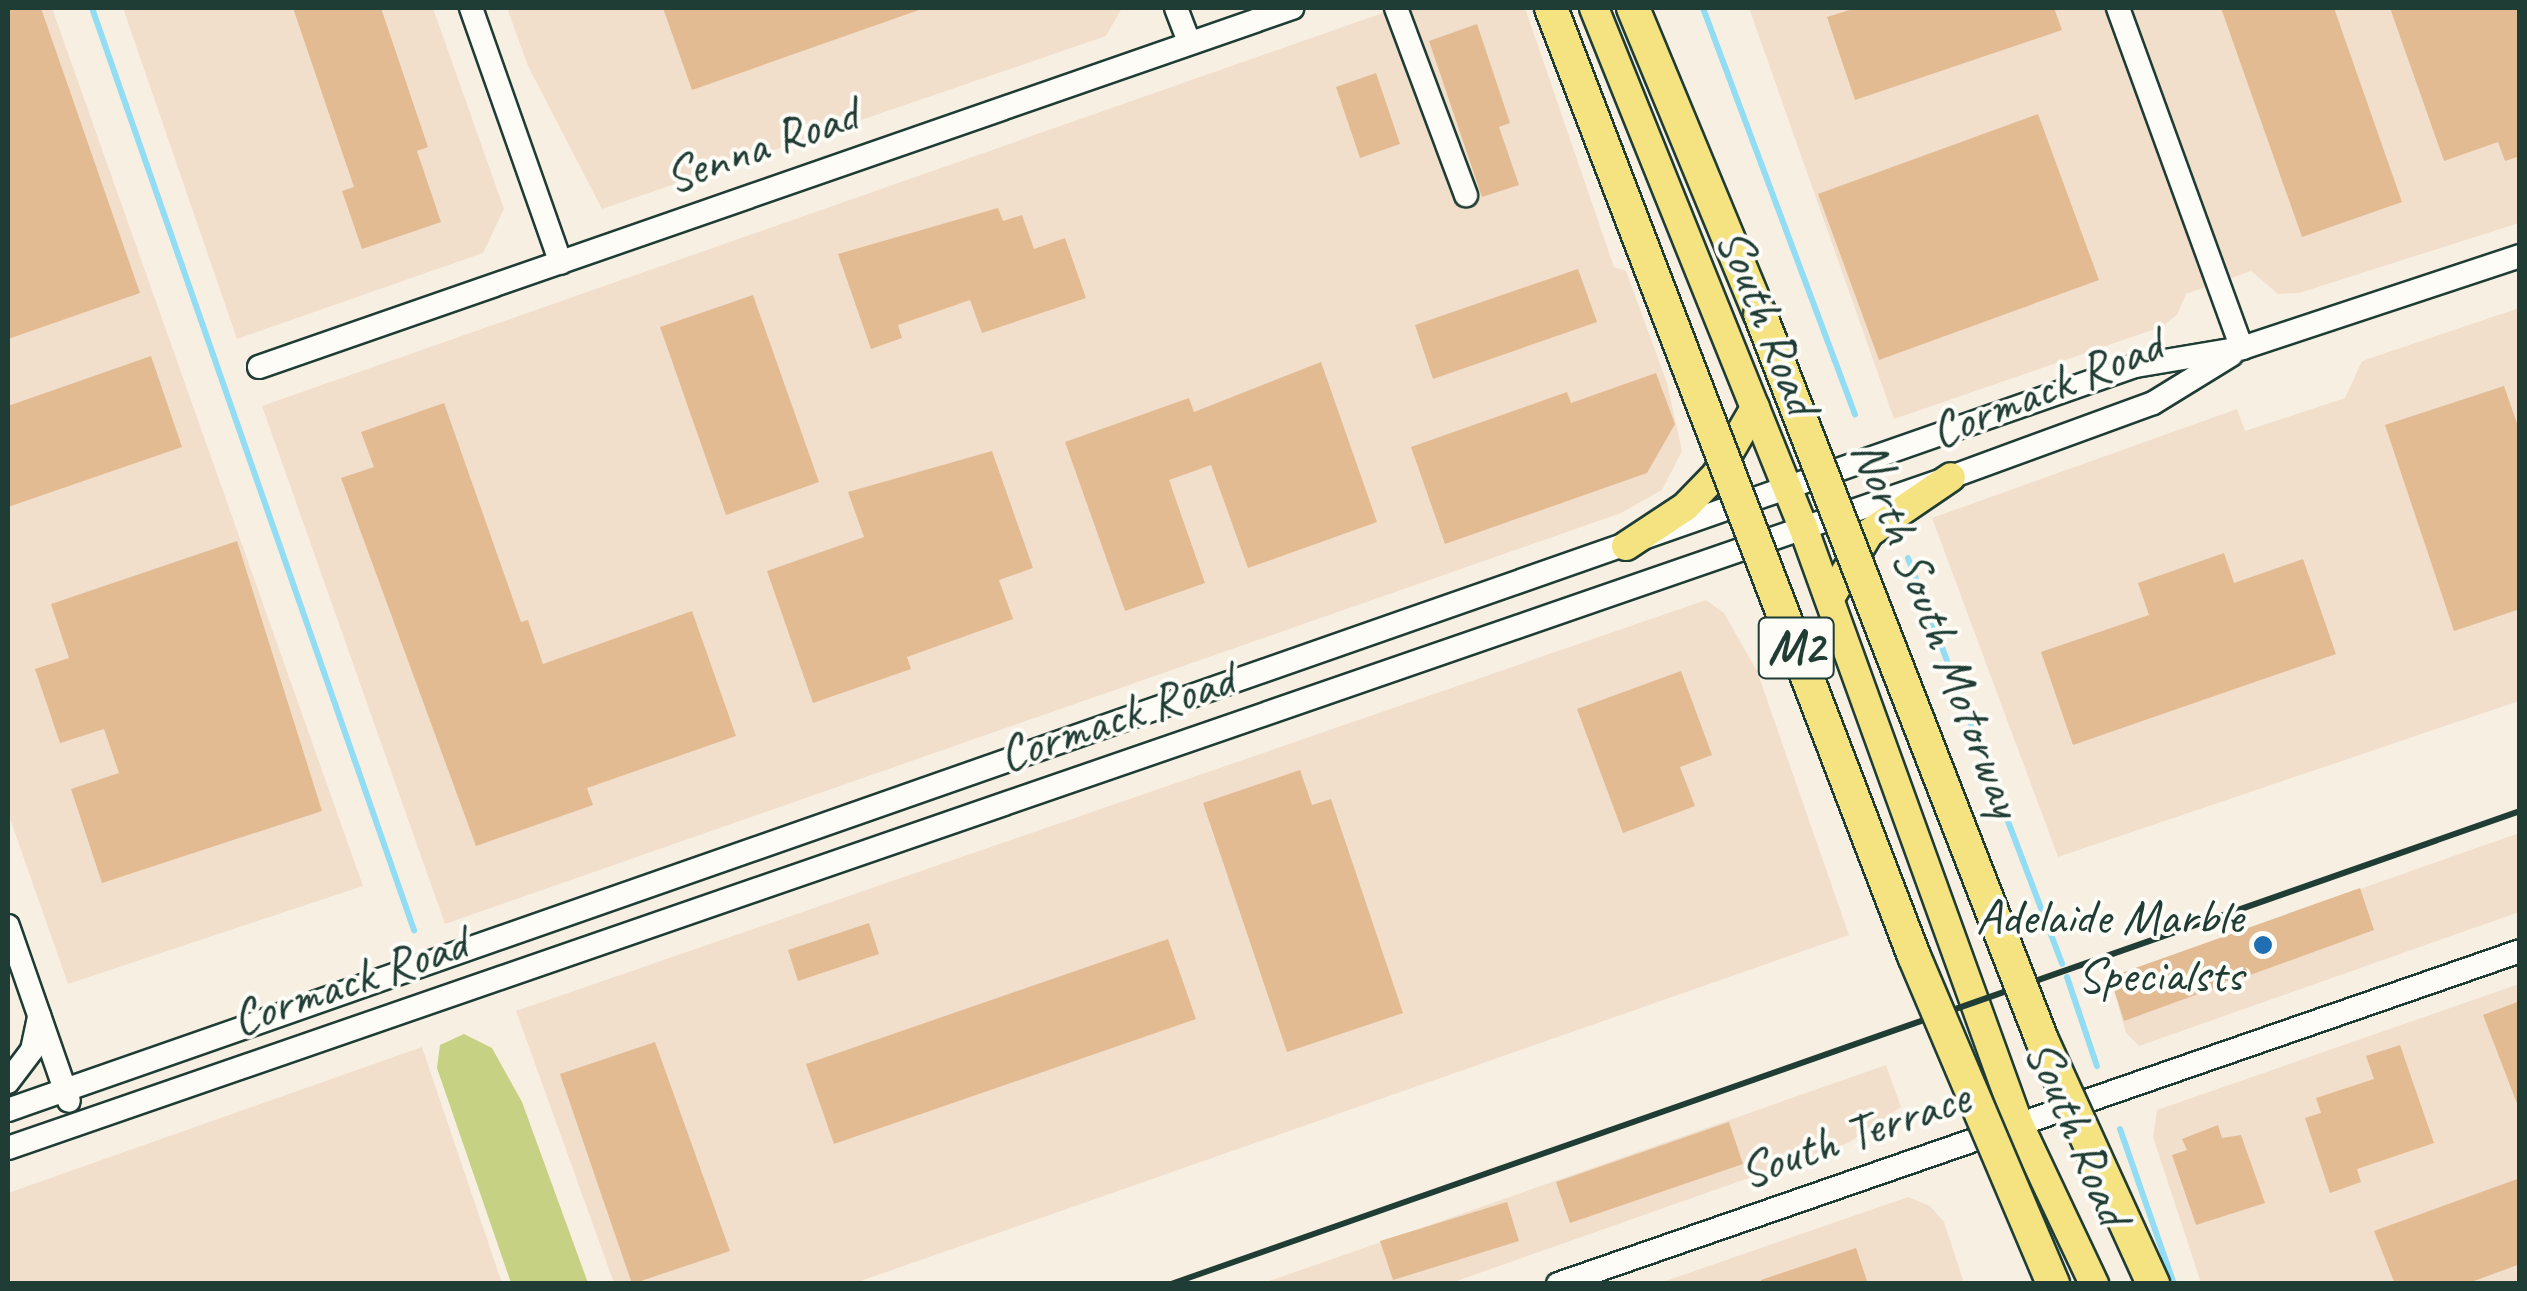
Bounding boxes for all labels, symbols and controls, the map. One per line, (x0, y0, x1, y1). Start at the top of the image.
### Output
street label: Senna Road (656, 84, 866, 206)
street label: South Road (1704, 219, 1832, 423)
street label: Cormack Road (1922, 315, 2170, 461)
street label: North South Motorway (1839, 432, 2037, 824)
road number: M2 (1756, 605, 1836, 691)
street label: Cormack Road (992, 649, 1240, 785)
place label: Adelaide Marble Specialsts (1974, 886, 2243, 1004)
street label: Cormack Road (225, 913, 473, 1049)
marker: Adelaide Marble Specialsts (2252, 934, 2274, 956)
street label: South Road (2012, 1031, 2144, 1233)
street label: South Terrace (1732, 1067, 1976, 1201)

